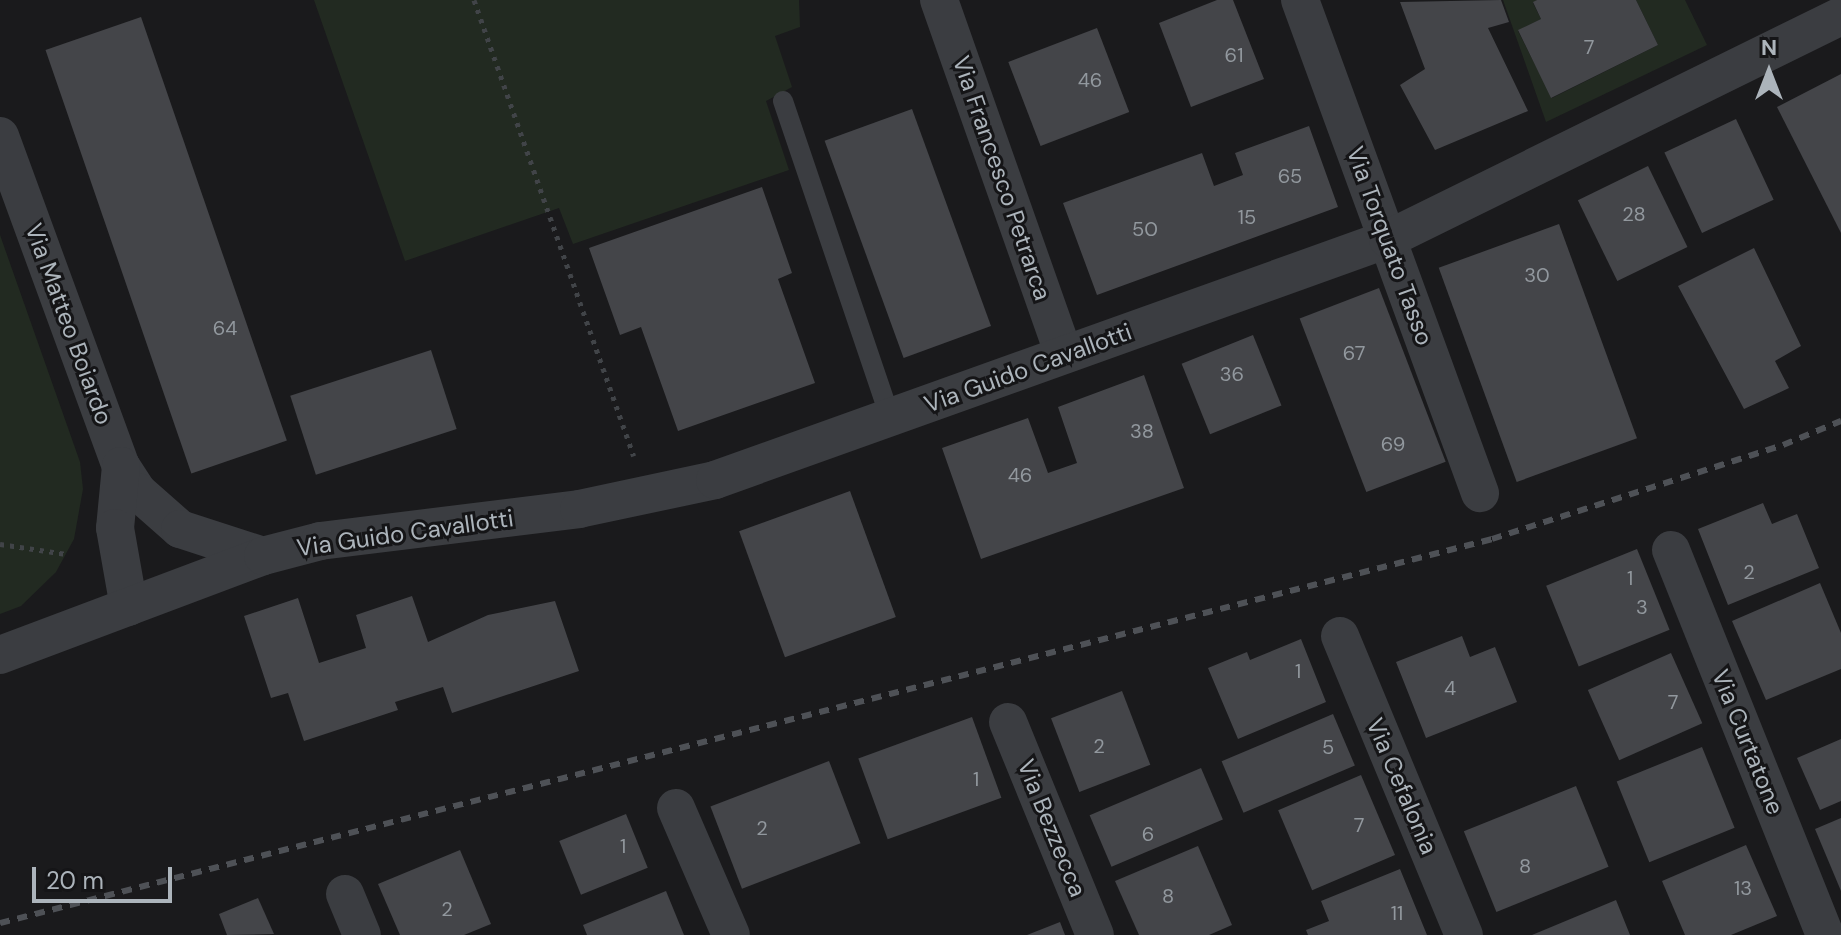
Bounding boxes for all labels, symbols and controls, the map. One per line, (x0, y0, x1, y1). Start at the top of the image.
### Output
north arrow (1729, 32, 1809, 112)
text: N (1761, 33, 1777, 62)
house number: 7 (1584, 35, 1594, 59)
house number: 61 (1225, 43, 1243, 67)
street label: Via Francesco Petrarca (947, 52, 1057, 304)
house number: 46 (1078, 68, 1102, 92)
street label: Via Torquato Tasso (1341, 143, 1439, 349)
house number: 65 (1278, 164, 1302, 188)
house number: 28 (1622, 202, 1646, 226)
house number: 15 (1238, 205, 1256, 229)
house number: 50 (1132, 217, 1158, 241)
street label: Via Matteo Boiardo (19, 219, 119, 429)
house number: 30 (1524, 263, 1550, 287)
house number: 64 (213, 316, 237, 340)
street label: Via Guido Cavallotti (920, 317, 1136, 419)
house number: 67 (1343, 341, 1365, 365)
house number: 36 (1220, 362, 1244, 386)
house number: 38 (1130, 419, 1154, 443)
house number: 69 (1381, 432, 1405, 456)
house number: 46 (1008, 463, 1032, 487)
street label: Via Guido Cavallotti (295, 504, 515, 562)
house number: 2 (1743, 560, 1755, 584)
house number: 1 (1627, 566, 1633, 590)
house number: 3 (1636, 595, 1648, 619)
house number: 1 (1295, 659, 1301, 683)
street label: Via Curtatone (1706, 665, 1790, 819)
house number: 4 (1444, 676, 1456, 700)
house number: 7 (1668, 690, 1678, 714)
street label: Via Cefalonia (1360, 714, 1444, 858)
house number: 2 (1093, 734, 1105, 758)
house number: 5 (1322, 735, 1334, 759)
street label: Via Bezzecca (1011, 755, 1093, 901)
house number: 1 (973, 767, 979, 791)
house number: 7 (1354, 813, 1364, 837)
house number: 2 (756, 816, 768, 840)
house number: 6 (1142, 822, 1154, 846)
house number: 1 (620, 834, 626, 858)
scale bar (36, 851, 176, 901)
house number: 8 (1519, 854, 1531, 878)
text: 20 m (46, 865, 104, 896)
house number: 13 (1734, 876, 1752, 900)
house number: 8 (1162, 884, 1174, 908)
house number: 2 (441, 897, 453, 921)
house number: 11 (1391, 901, 1403, 925)

